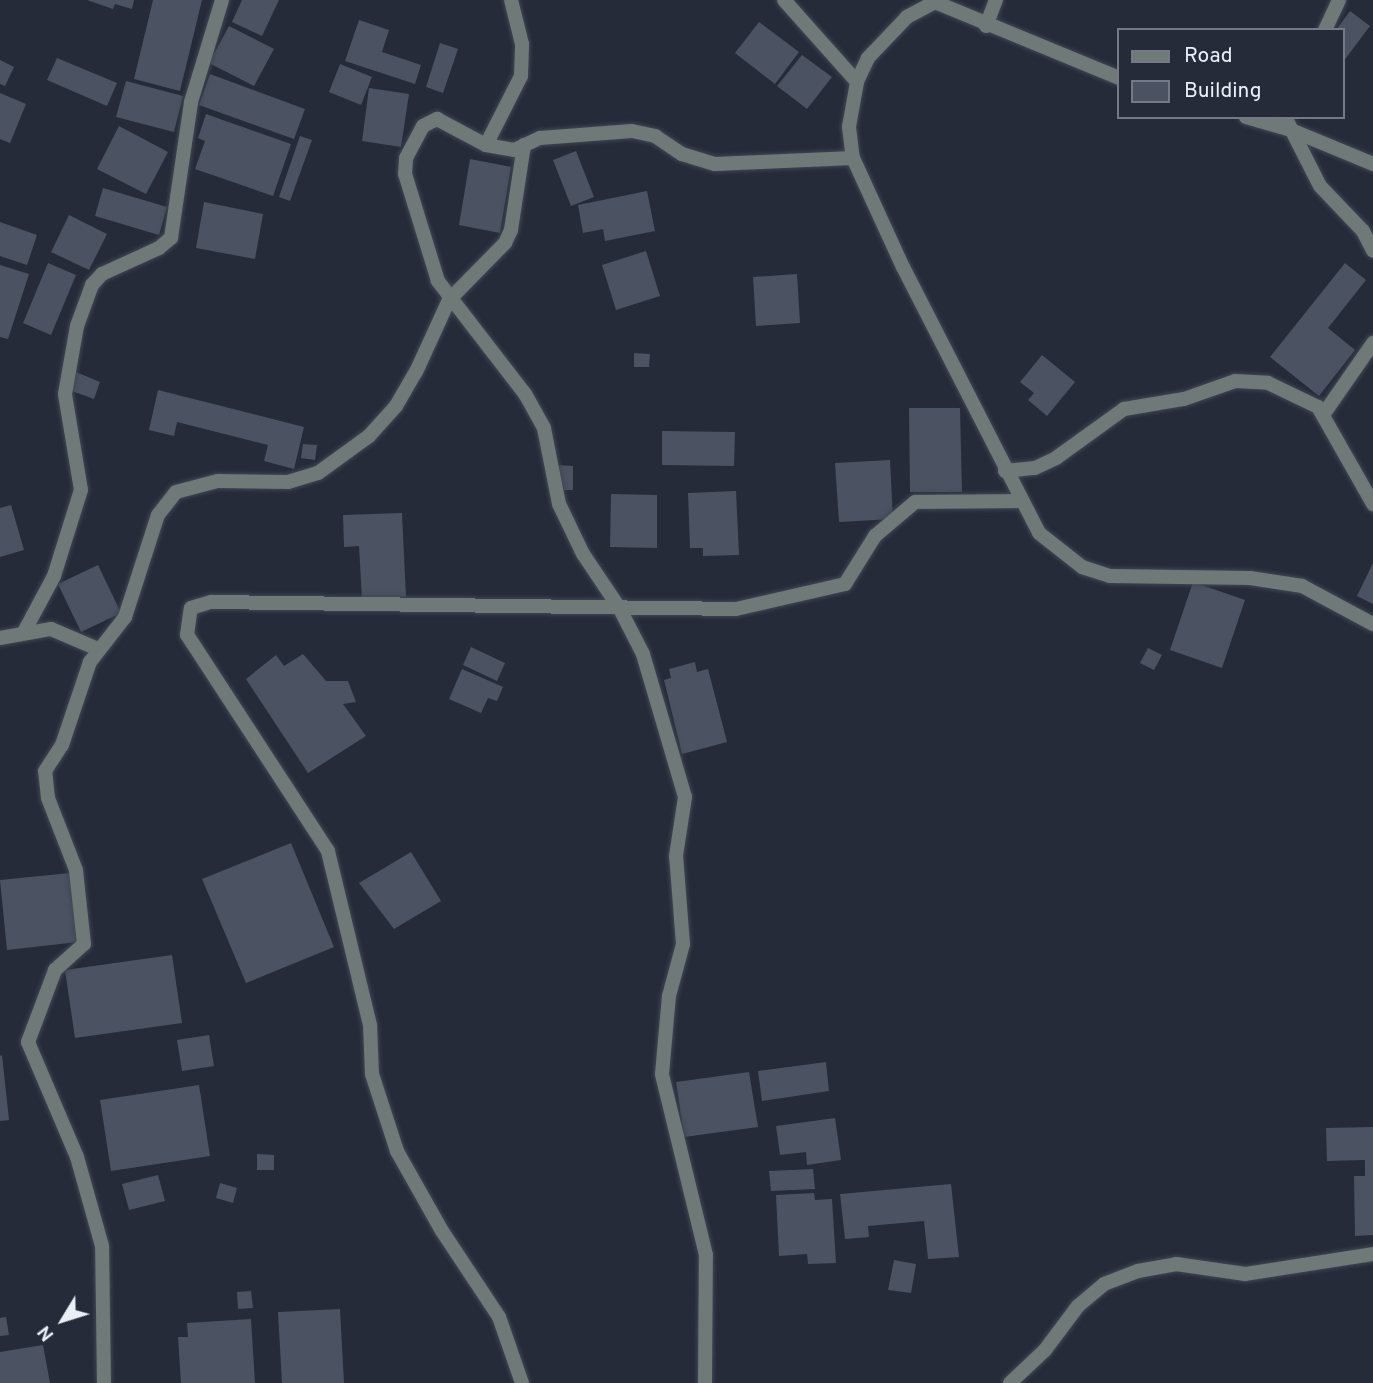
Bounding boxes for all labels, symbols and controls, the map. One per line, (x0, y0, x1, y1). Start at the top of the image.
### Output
legend (1118, 28, 1345, 119)
text: Road (1184, 43, 1233, 70)
text: Building (1184, 78, 1262, 105)
north arrow (28, 1285, 98, 1355)
text: N (33, 1320, 60, 1346)

